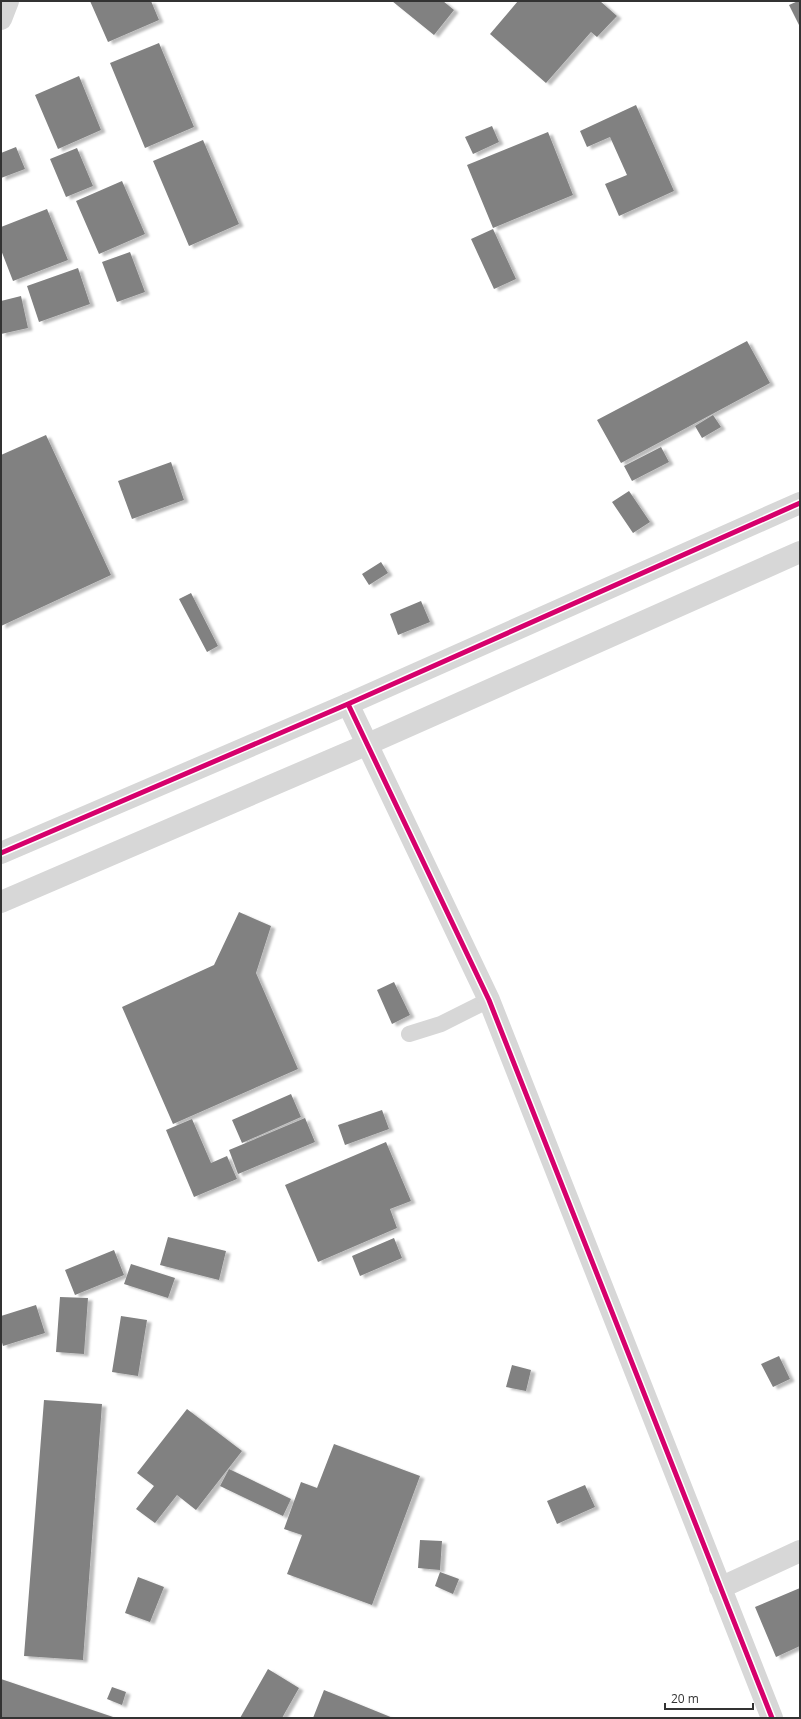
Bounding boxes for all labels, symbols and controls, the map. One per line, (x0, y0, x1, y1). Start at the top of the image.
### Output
scale bar (665, 1685, 753, 1711)
text: 20 m (671, 1690, 699, 1707)

